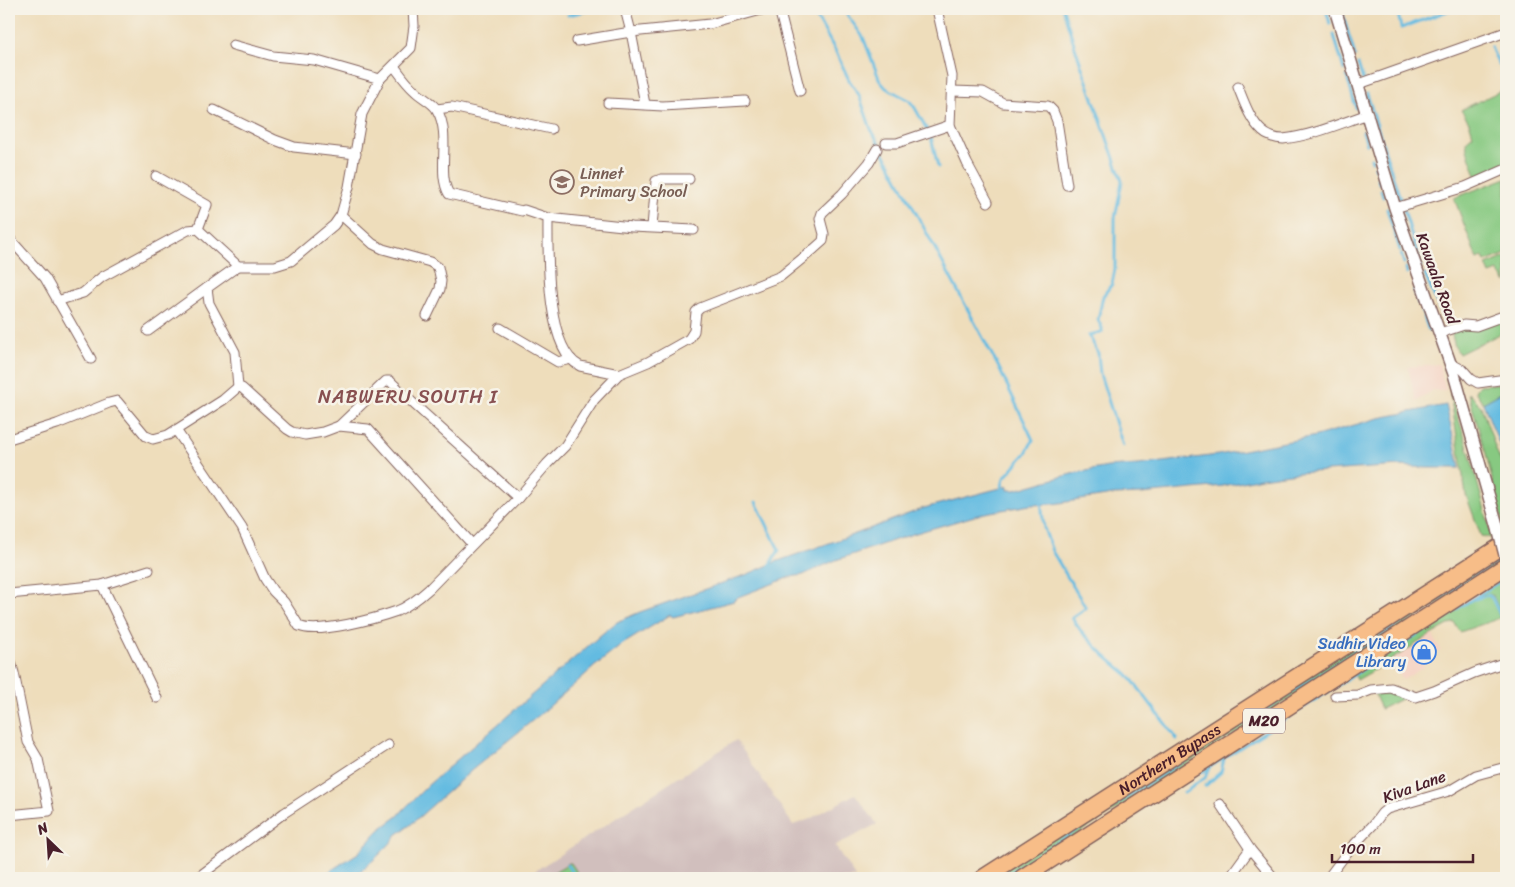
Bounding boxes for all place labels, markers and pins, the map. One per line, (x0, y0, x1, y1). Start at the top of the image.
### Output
place label: Linnet Primary School (580, 159, 688, 206)
school or university icon: Linnet Primary School (549, 169, 575, 195)
place label: Sudhir Video Library (1318, 629, 1407, 676)
shop icon: Sudhir Video Library (1411, 639, 1437, 665)

